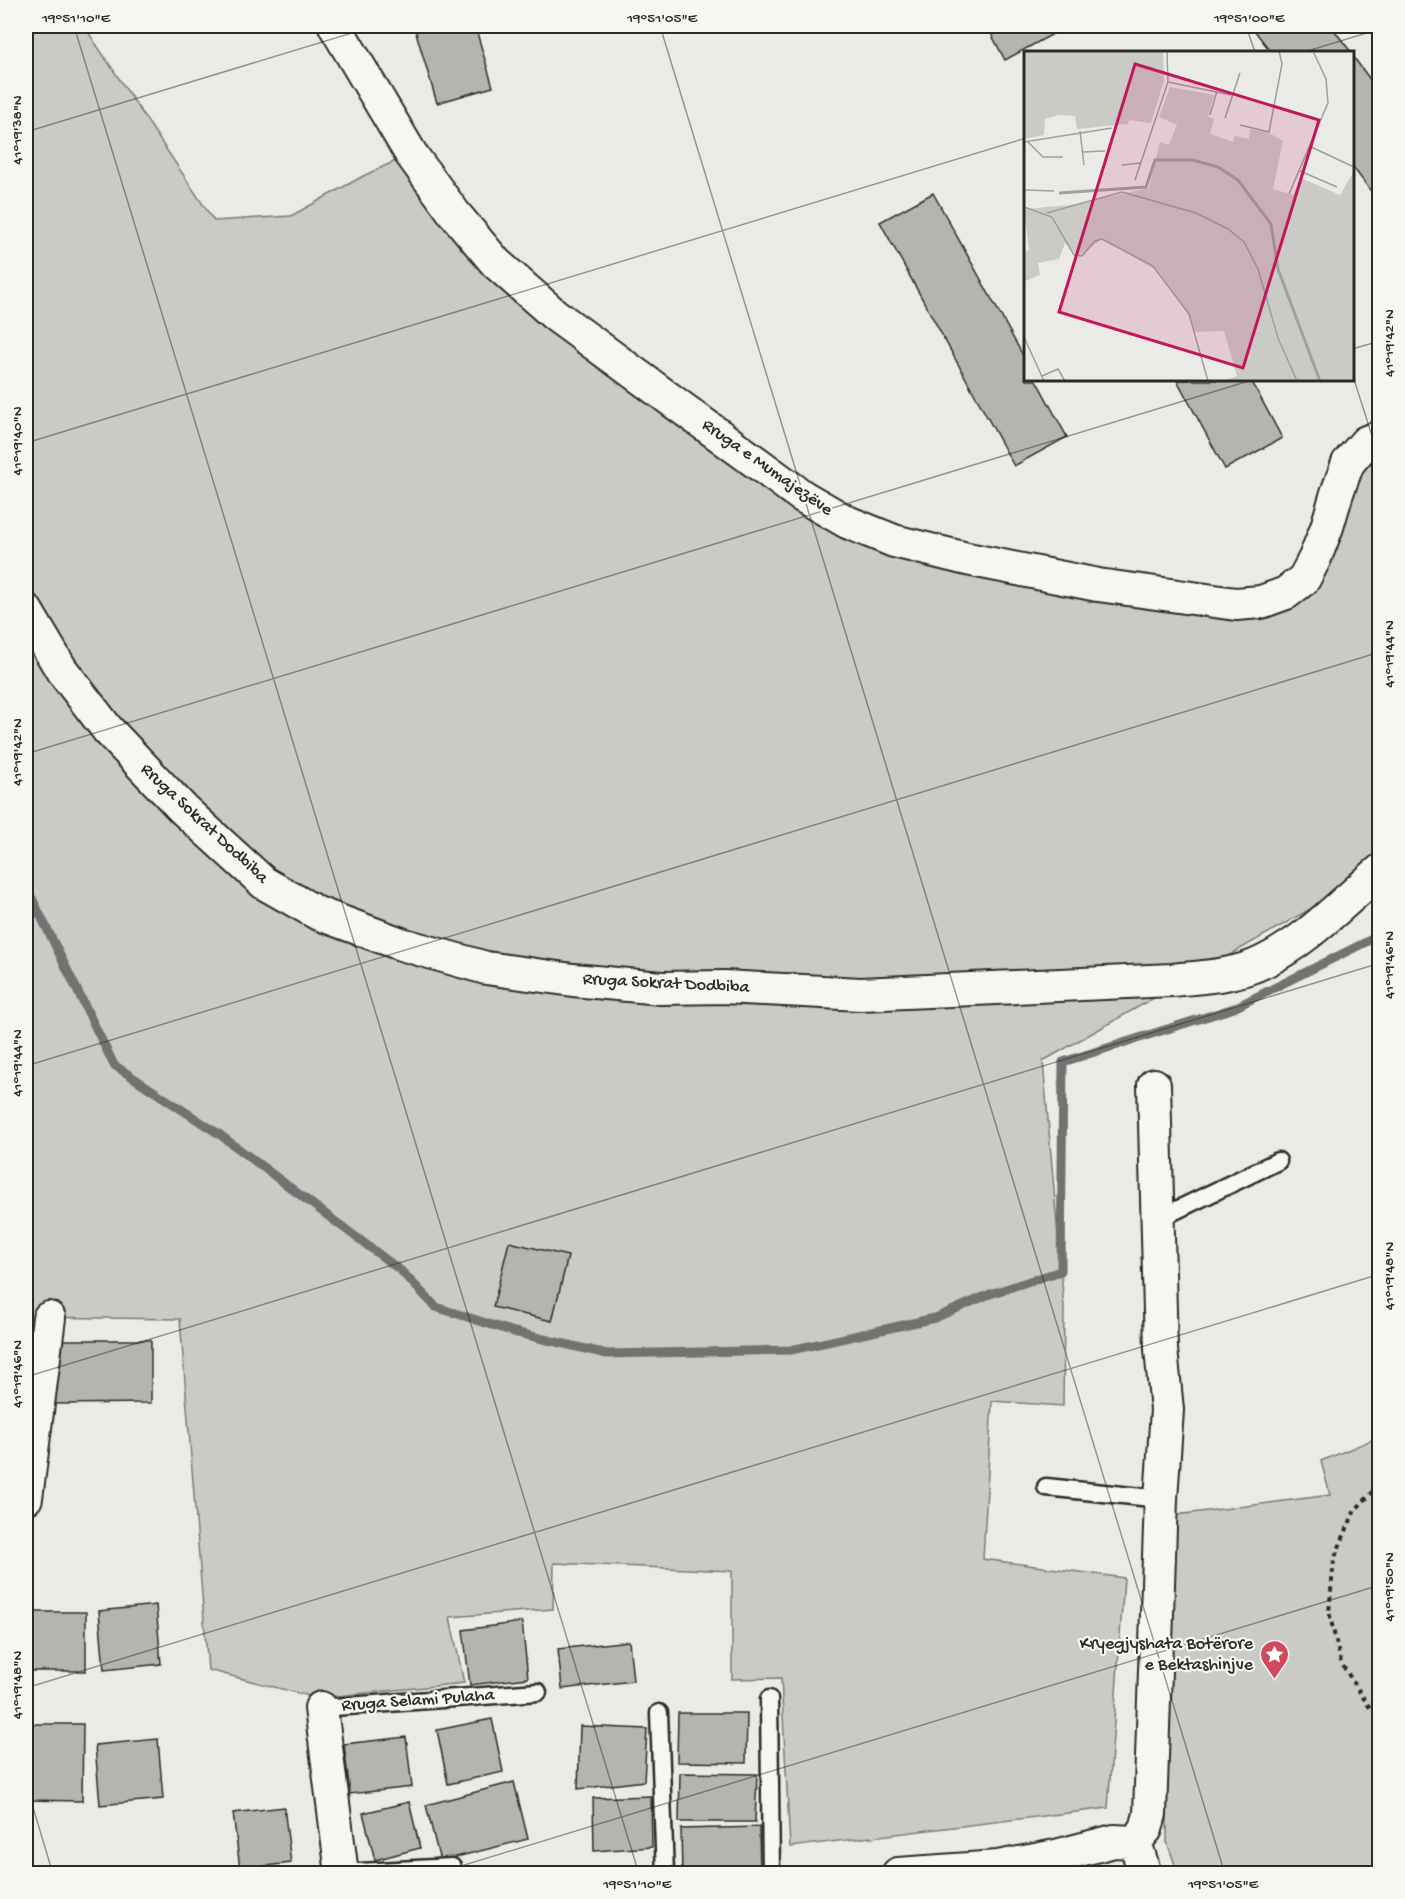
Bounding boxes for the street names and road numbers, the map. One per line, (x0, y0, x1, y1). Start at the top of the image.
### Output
street label: Rruga e Mumajezëve (697, 415, 837, 521)
street label: Rruga Sokrat Dodbiba (136, 759, 273, 889)
street label: Rruga Sokrat Dodbiba (582, 969, 751, 999)
street label: Rruga Selami Pulaha (341, 1685, 496, 1717)

